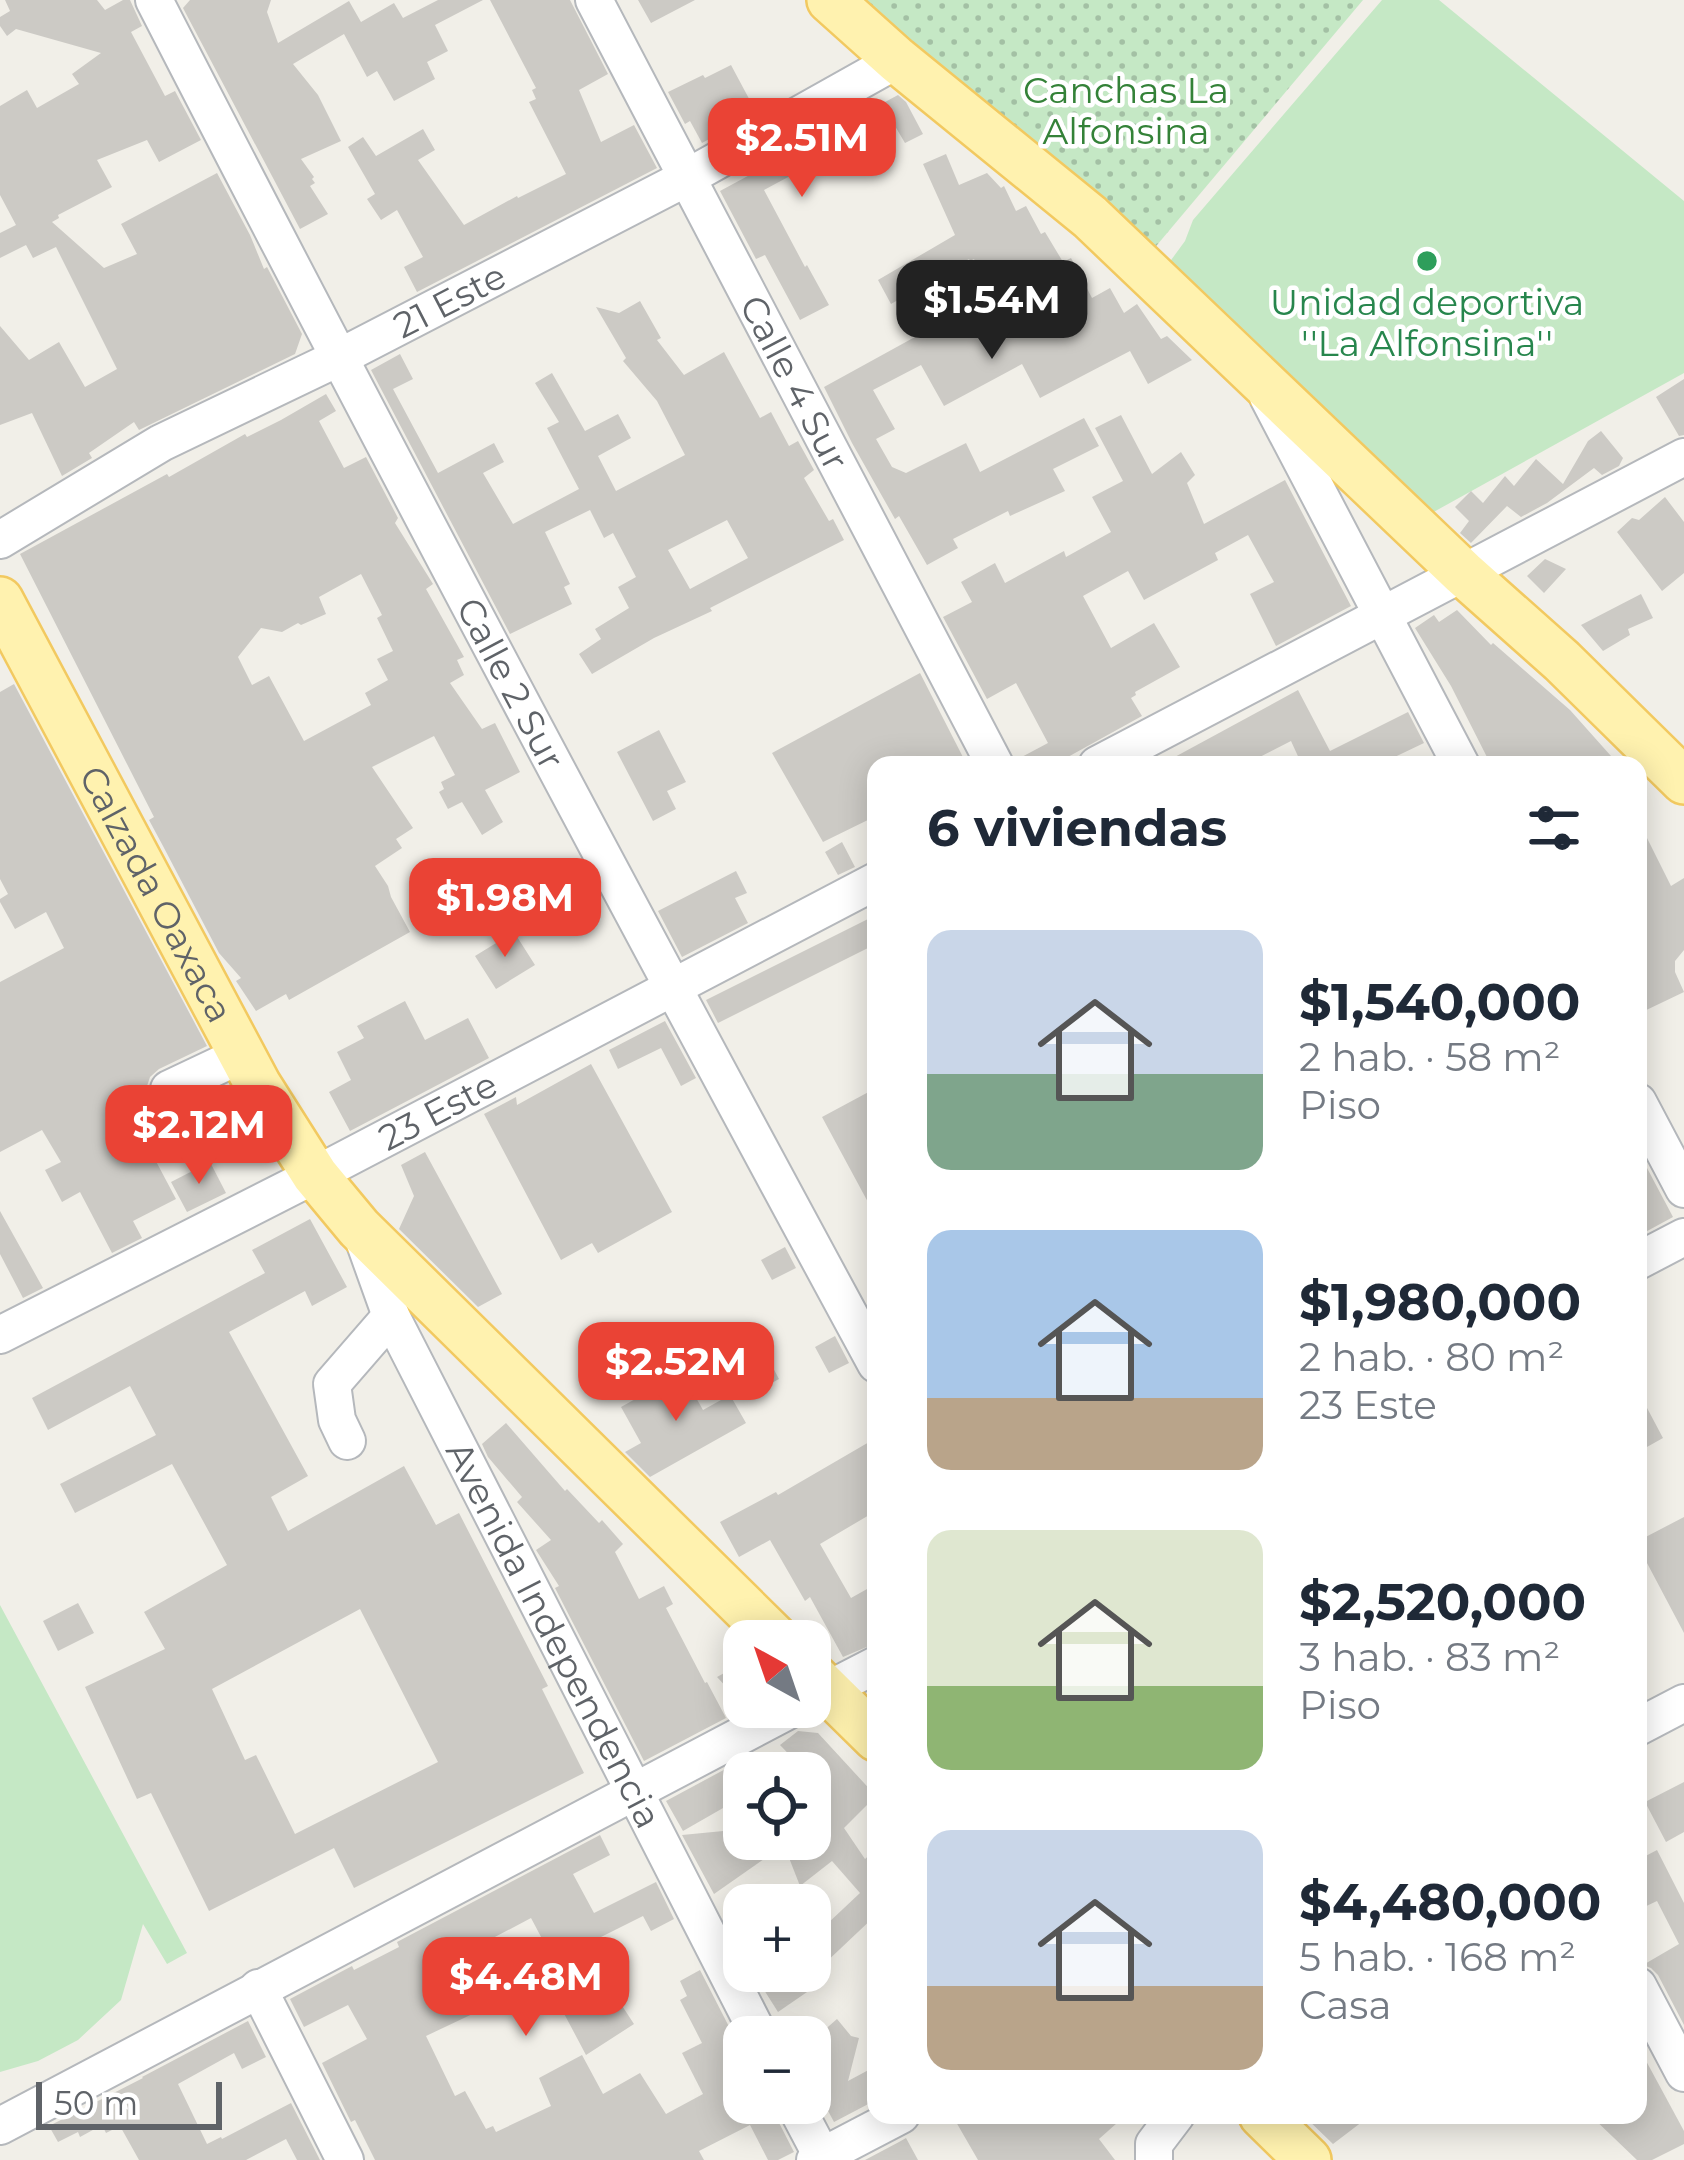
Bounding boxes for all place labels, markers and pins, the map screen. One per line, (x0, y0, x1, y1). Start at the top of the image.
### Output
pin: $2.51M (704, 98, 900, 200)
marker: Unidad deportiva ''La Alfonsina'' (1414, 248, 1440, 274)
pin: $1.54M (894, 260, 1090, 362)
place label: Unidad deportiva ''La Alfonsina'' (1270, 280, 1584, 365)
pin: $1.98M (407, 858, 603, 960)
pin: $2.12M (101, 1085, 297, 1187)
pin: $2.52M (578, 1322, 774, 1424)
pin: $4.48M (428, 1937, 624, 2039)

